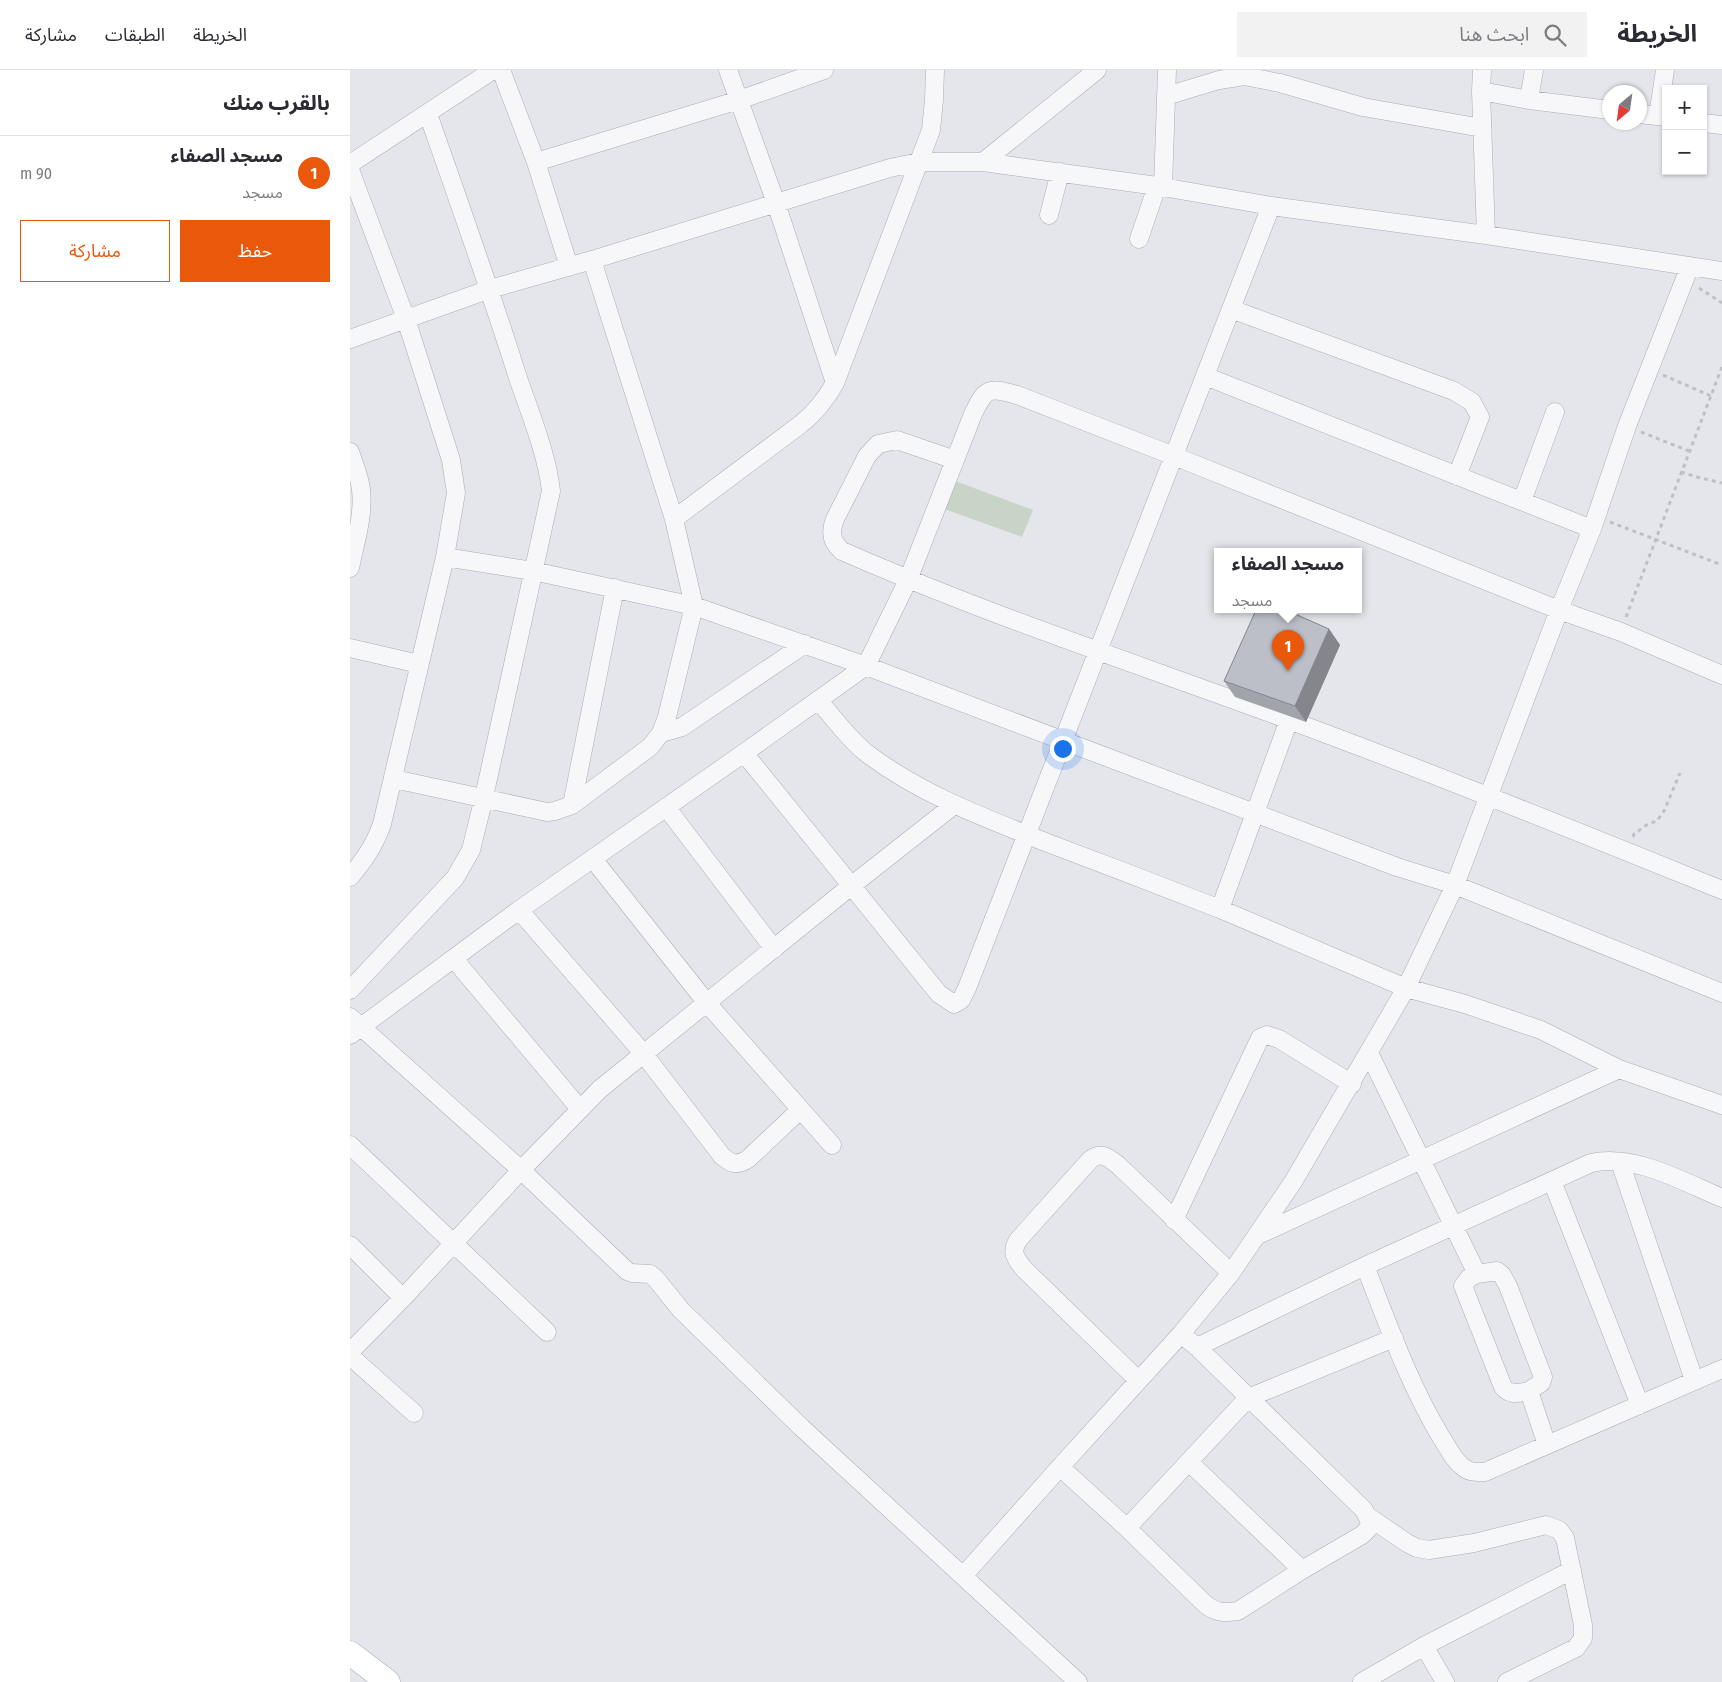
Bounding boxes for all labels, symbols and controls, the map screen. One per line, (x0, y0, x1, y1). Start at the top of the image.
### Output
search box (1237, 12, 1587, 57)
text: الخريطة (1617, 20, 1697, 48)
icon: search (1541, 21, 1569, 49)
text: ابحث هنا (1459, 23, 1529, 46)
text: مشاركة (25, 24, 77, 46)
text: الطبقات (105, 24, 165, 46)
text: الخريطة (193, 24, 247, 46)
north arrow (1602, 85, 1647, 130)
map controls (1662, 85, 1707, 175)
button: + (1662, 85, 1707, 130)
text: بالقرب منك (223, 90, 330, 116)
button: − (1662, 130, 1707, 175)
text: مسجد الصفاء (170, 144, 283, 167)
text: 90 m (20, 164, 52, 183)
text: 1 (311, 164, 317, 183)
text: مسجد (242, 183, 283, 202)
button: مشاركة (20, 220, 170, 282)
button: حفظ (180, 220, 330, 282)
popup (1214, 548, 1362, 613)
text: مسجد الصفاء (1232, 552, 1344, 575)
text: مسجد (1232, 591, 1272, 610)
pin: 1 (1272, 630, 1304, 671)
your location (1050, 736, 1076, 762)

